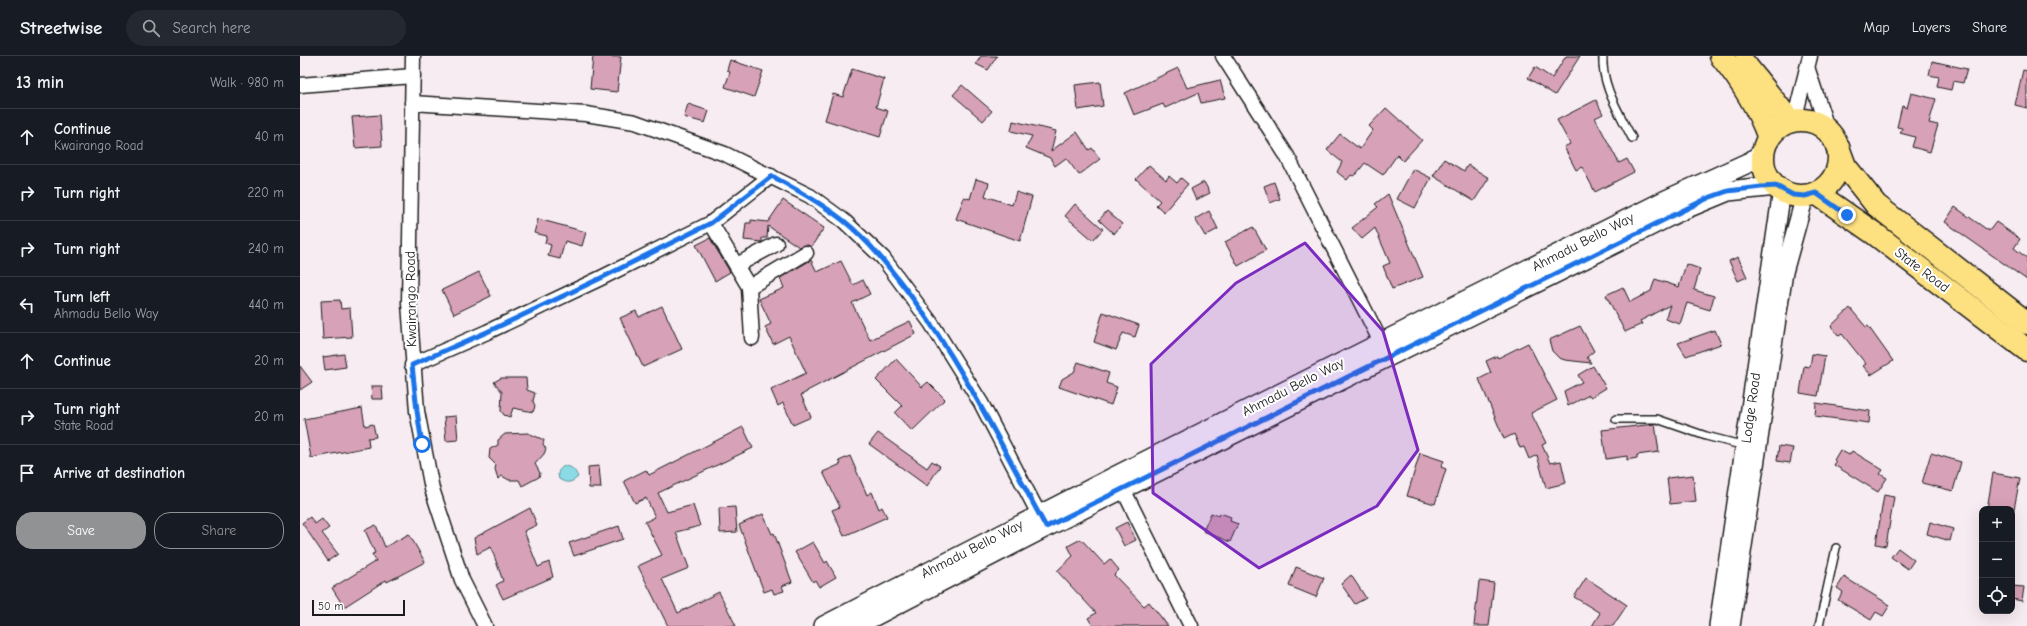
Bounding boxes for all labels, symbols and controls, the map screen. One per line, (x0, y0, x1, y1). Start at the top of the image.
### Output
search box (126, 10, 406, 46)
text: Streetwise (20, 17, 102, 39)
icon: search (140, 17, 162, 39)
text: Search here (172, 19, 250, 37)
text: Map (1863, 19, 1890, 36)
text: Layers (1912, 19, 1950, 36)
text: Share (1972, 19, 2007, 36)
text: 13 min (16, 73, 64, 92)
text: Walk · 980 m (210, 75, 284, 90)
text: Continue (54, 120, 111, 138)
icon: ahead (16, 126, 38, 148)
text: 40 m (255, 129, 284, 144)
text: Kwairango Road (54, 138, 143, 153)
icon: right (16, 182, 38, 204)
text: Turn right (54, 184, 120, 202)
text: 220 m (247, 185, 284, 200)
route end (1838, 206, 1856, 224)
street label: Ahmadu Bello Way (1529, 209, 1638, 275)
icon: right (16, 238, 38, 260)
text: Turn right (54, 240, 120, 258)
text: 240 m (248, 241, 284, 256)
street label: State Road (1891, 244, 1953, 296)
street label: Kwairango Road (402, 251, 420, 347)
text: Turn left (54, 288, 110, 306)
icon: left (16, 294, 38, 316)
text: 440 m (248, 297, 284, 312)
text: Ahmadu Bello Way (54, 306, 158, 321)
icon: ahead (16, 350, 38, 372)
text: Continue (54, 352, 111, 370)
text: 20 m (254, 353, 284, 368)
street label: Ahmadu Bello Way (1239, 354, 1348, 420)
street label: Lodge Road (1738, 372, 1764, 444)
text: Turn right (54, 400, 120, 418)
icon: right (16, 406, 38, 428)
text: 20 m (254, 409, 284, 424)
text: State Road (54, 418, 114, 433)
route start (413, 435, 431, 453)
icon: arrive (16, 462, 38, 484)
text: Arrive at destination (54, 464, 185, 482)
map controls (1979, 506, 2015, 614)
button: + (1979, 506, 2015, 542)
button: Save (16, 512, 146, 549)
button: Share (154, 512, 284, 549)
street label: Ahmadu Bello Way (918, 516, 1027, 582)
button: − (1979, 542, 2015, 578)
button: locate (1979, 578, 2015, 614)
scale bar (312, 598, 405, 617)
text: 50 m (318, 600, 343, 613)

